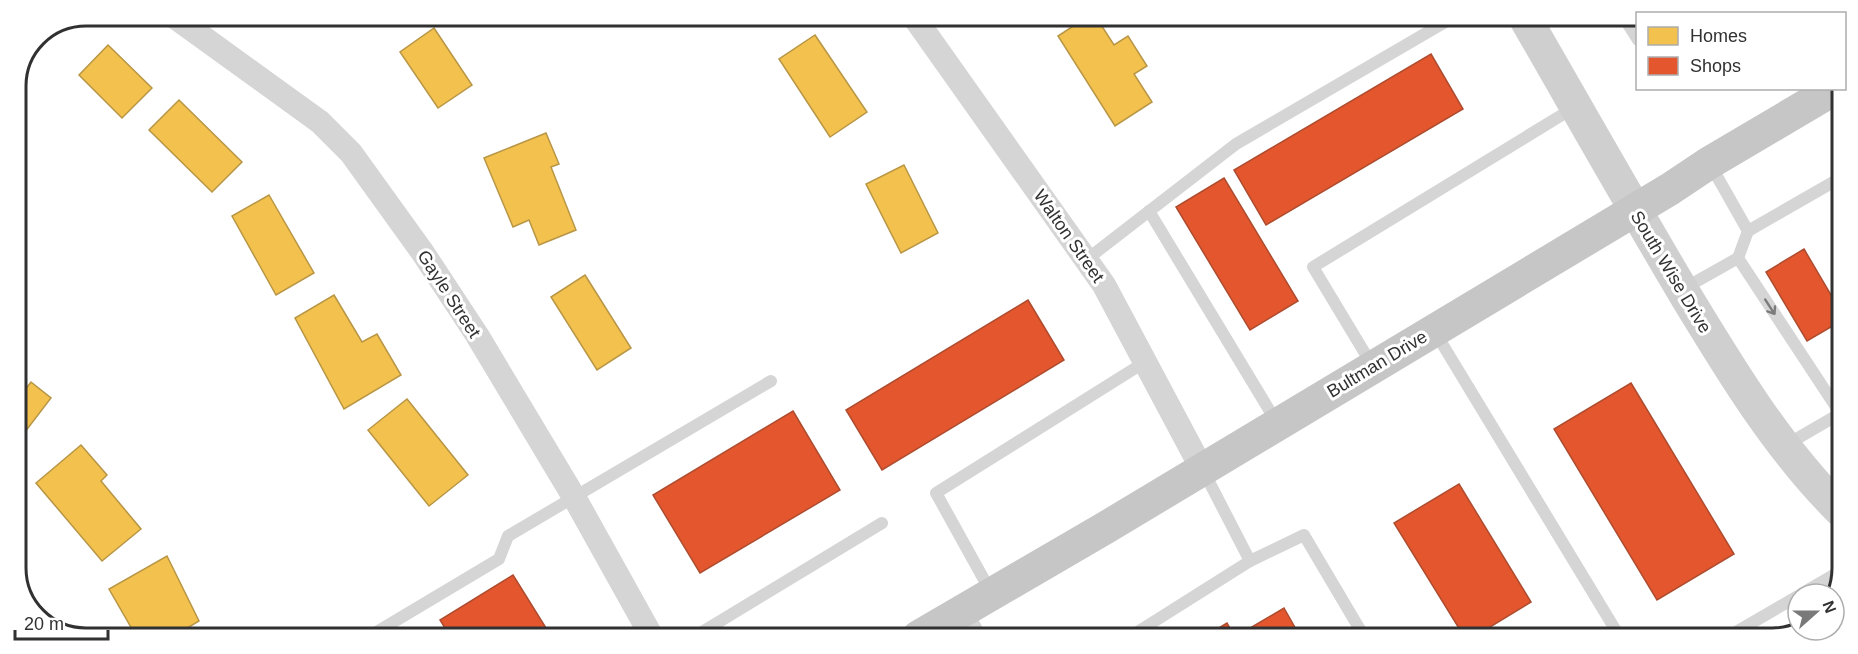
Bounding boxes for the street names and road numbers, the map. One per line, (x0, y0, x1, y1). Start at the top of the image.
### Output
street label: Walton Street (1030, 186, 1108, 286)
street label: South Wise Drive (1627, 207, 1715, 337)
street label: Gayle Street (413, 247, 485, 341)
street label: Bultman Drive (1323, 326, 1431, 402)

